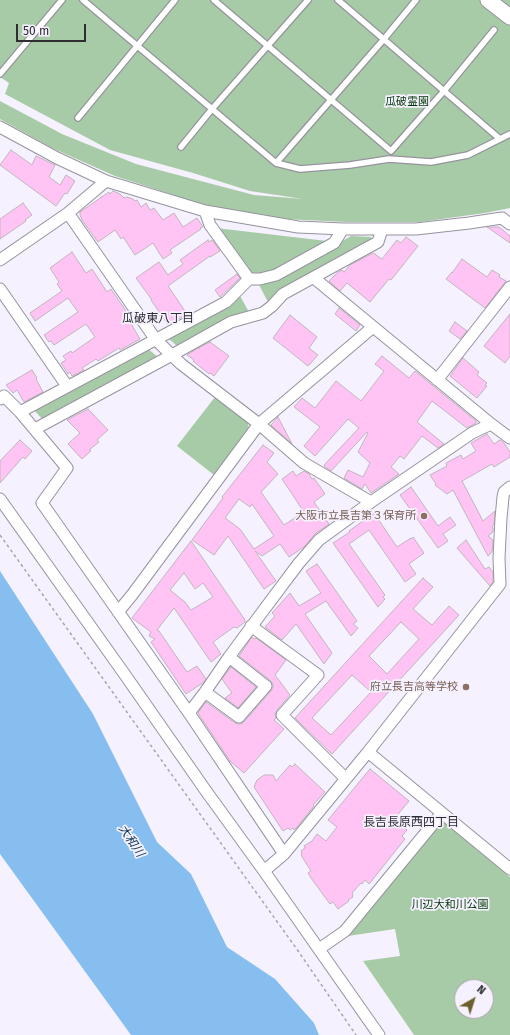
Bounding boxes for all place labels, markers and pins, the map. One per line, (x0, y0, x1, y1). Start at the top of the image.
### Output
place label: 大阪市立長吉第３保育所 (295, 509, 416, 523)
marker: 大阪市立長吉第３保育所 (419, 511, 429, 521)
place label: 府立長吉高等学校 (370, 680, 458, 694)
marker: 府立長吉高等学校 (461, 682, 471, 692)

